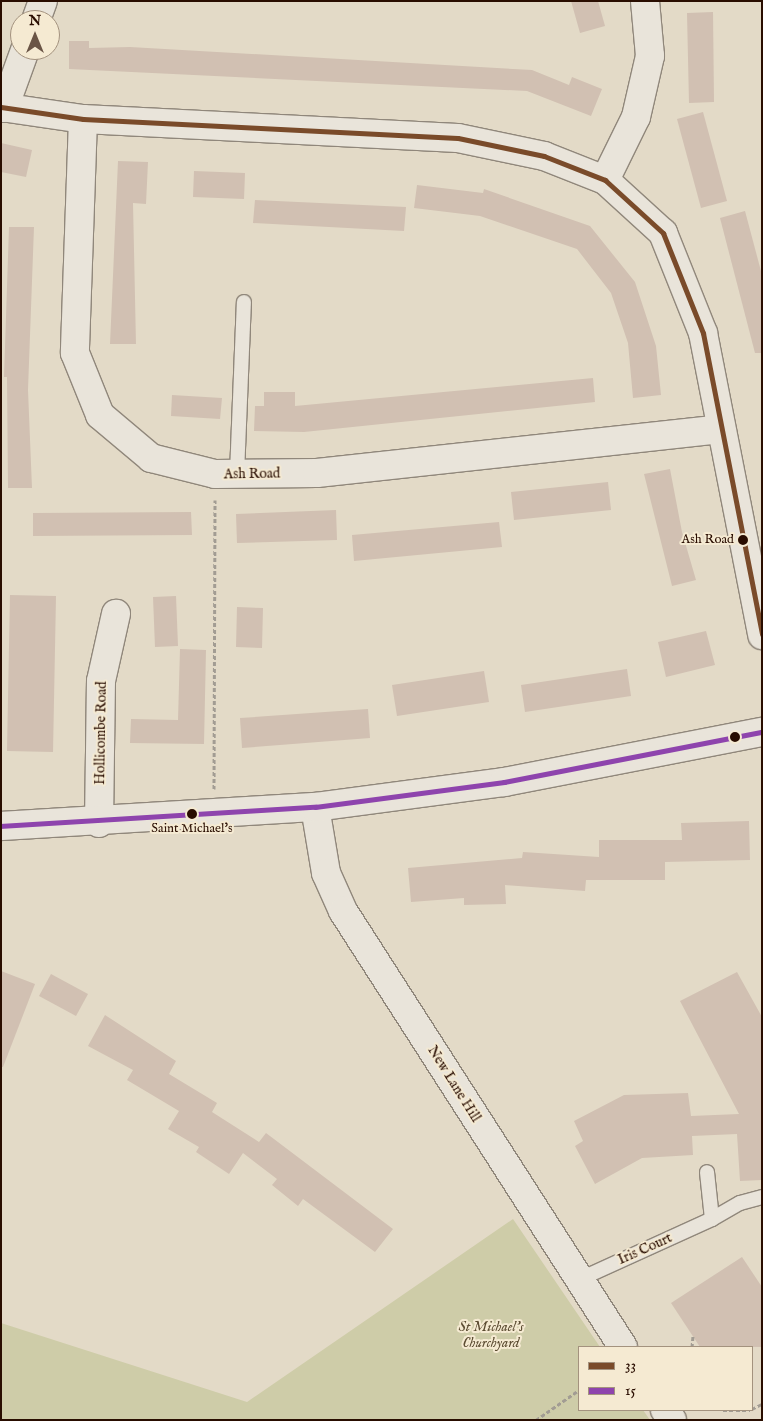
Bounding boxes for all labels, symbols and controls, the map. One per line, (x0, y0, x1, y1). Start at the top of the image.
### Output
north arrow (10, 10, 60, 60)
text: N (29, 12, 41, 30)
street label: Ash Road (224, 465, 280, 483)
place label: Ash Road (682, 532, 734, 548)
marker: Ash Road (738, 535, 748, 545)
street label: Hollicombe Road (92, 681, 110, 785)
unlabelled marker (730, 732, 740, 742)
marker: Saint Michael's (187, 809, 197, 819)
place label: Saint Michael's (151, 821, 233, 837)
street label: New Lane Hill (424, 1043, 484, 1125)
street label: Iris Court (615, 1230, 675, 1268)
park label: St Michael's Churchyard (459, 1319, 523, 1351)
legend (578, 1346, 753, 1411)
text: 33 (625, 1356, 636, 1375)
text: 15 (625, 1381, 636, 1400)

